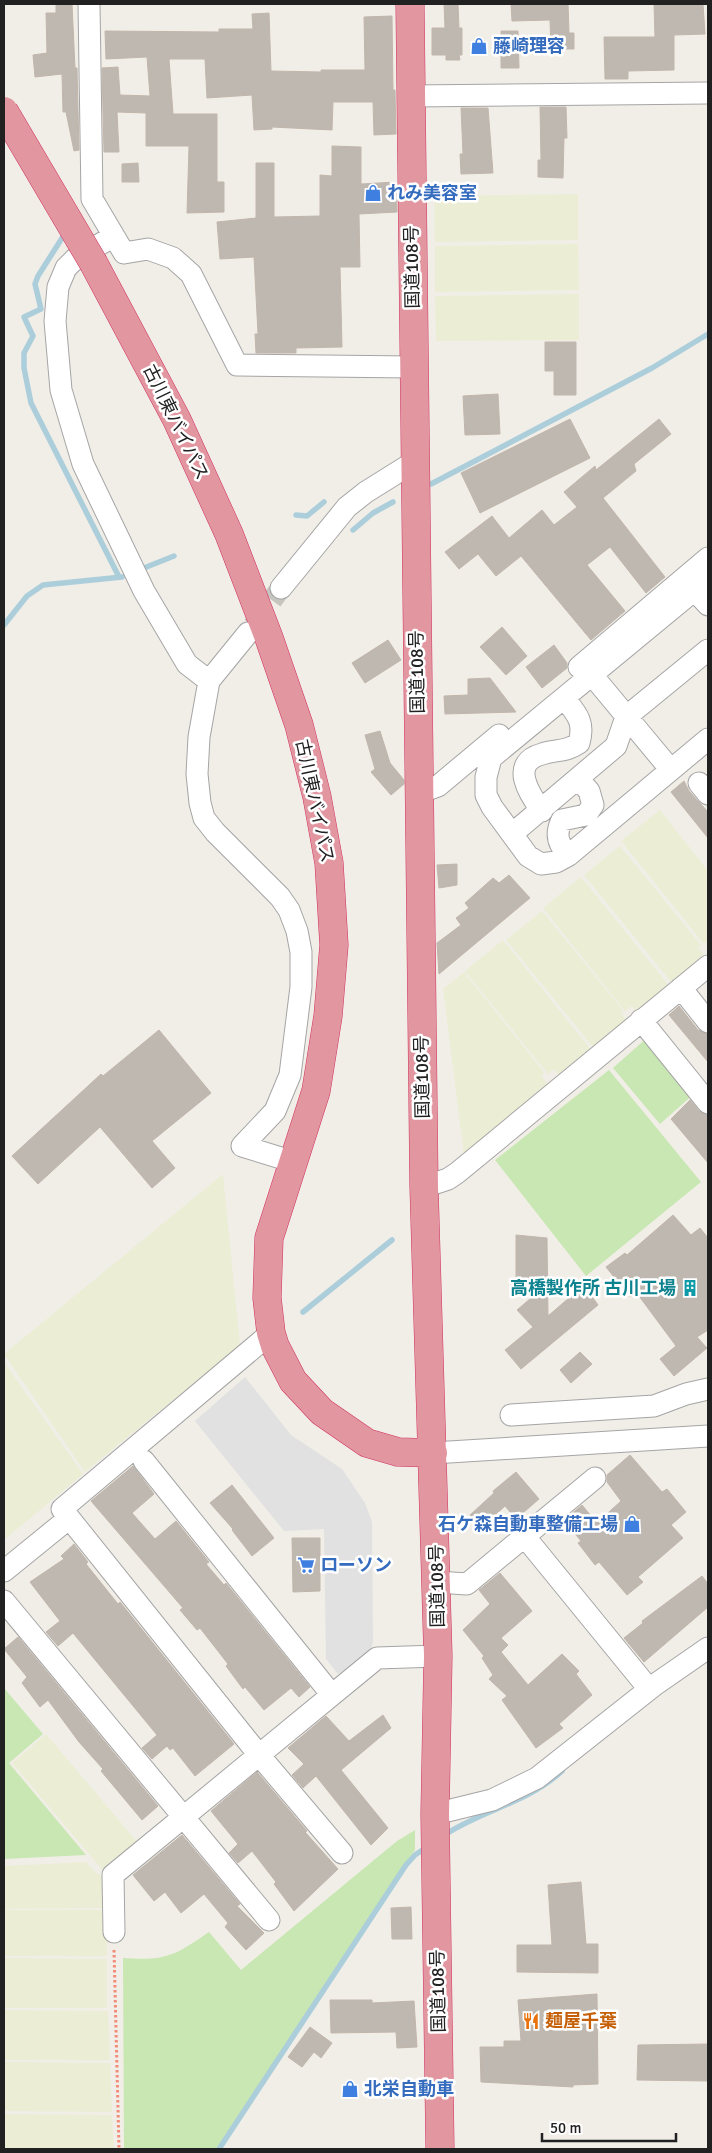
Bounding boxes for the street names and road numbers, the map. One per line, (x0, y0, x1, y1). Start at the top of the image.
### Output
street label: 国道108号 (400, 225, 424, 309)
street label: 古川東バイパス (139, 361, 213, 483)
street label: 国道108号 (405, 630, 429, 714)
street label: 古川東バイパス (291, 737, 339, 865)
street label: 国道108号 (410, 1035, 434, 1119)
street label: 国道108号 (425, 1544, 449, 1628)
street label: 国道108号 (426, 1949, 450, 2033)

